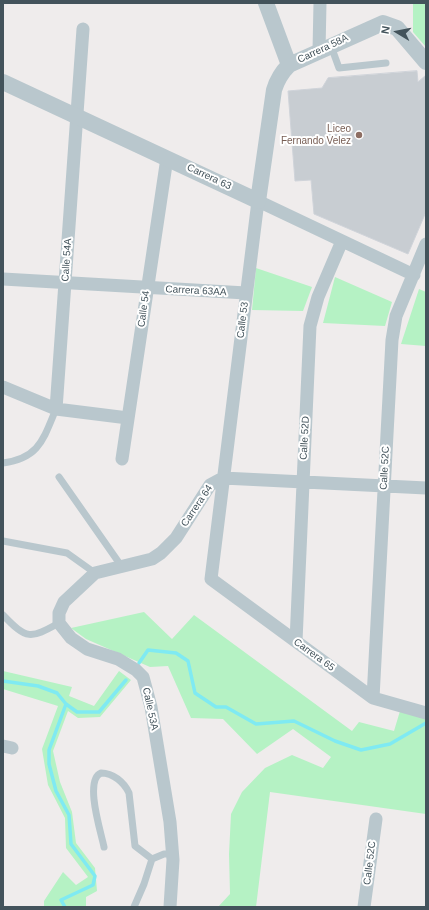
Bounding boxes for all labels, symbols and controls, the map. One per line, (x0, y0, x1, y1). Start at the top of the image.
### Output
north arrow (377, 12, 417, 52)
text: N (379, 25, 392, 35)
street label: Carrera 58A (296, 32, 350, 66)
place label: Liceo Fernando Velez (281, 123, 351, 146)
marker: Liceo Fernando Velez (354, 130, 364, 140)
street label: Carrera 63 (185, 161, 233, 193)
street label: Calle 54A (60, 238, 74, 282)
street label: Carrera 63AA (165, 283, 227, 299)
street label: Calle 54 (136, 290, 152, 328)
street label: Calle 53 (235, 301, 251, 339)
street label: Calle 52D (298, 416, 312, 460)
street label: Calle 52C (378, 446, 392, 490)
street label: Carrera 64 (179, 483, 215, 529)
street label: Carrera 65 (291, 636, 337, 674)
street label: Calle 53A (140, 687, 160, 731)
street label: Calle 52C (361, 840, 379, 886)

